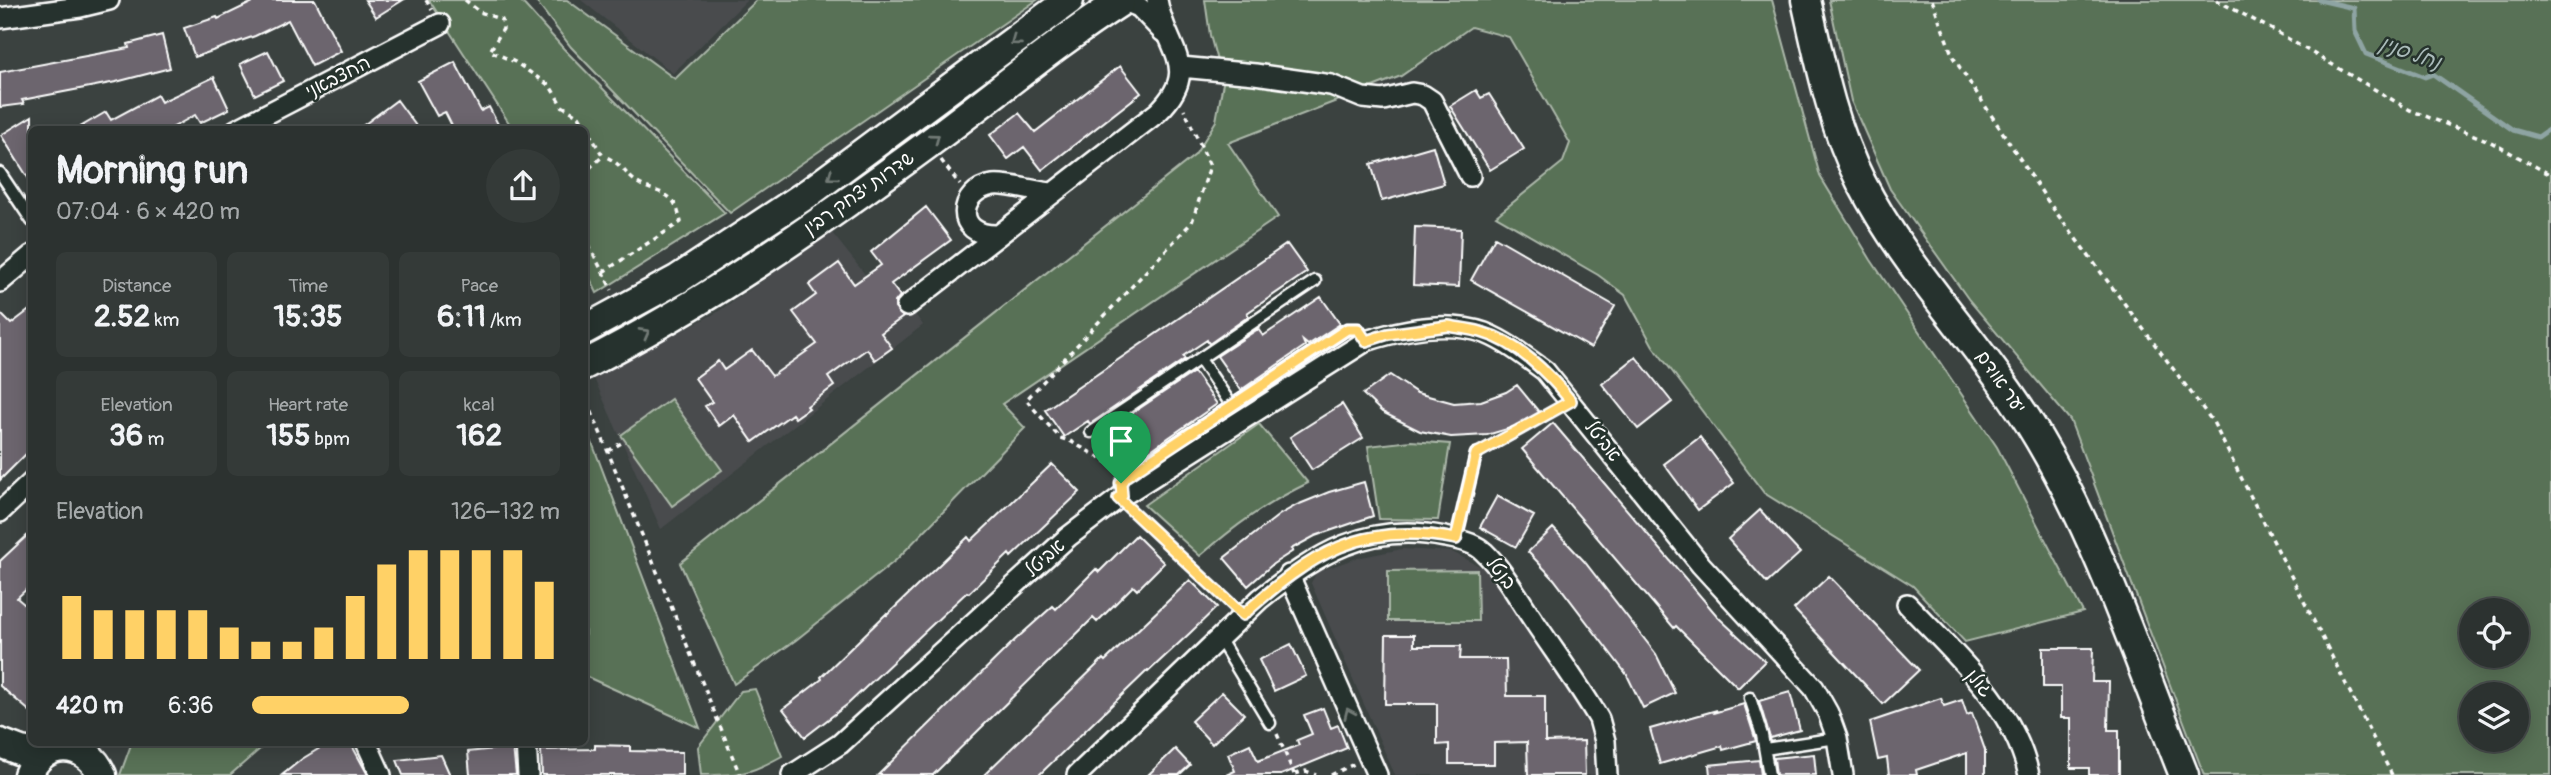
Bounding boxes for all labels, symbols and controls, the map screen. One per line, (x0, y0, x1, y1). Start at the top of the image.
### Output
water label: נחל סנין (2376, 30, 2446, 77)
one-way arrow (1010, 33, 1023, 46)
street label: החצבאני (301, 50, 375, 104)
one-way arrow (928, 134, 940, 147)
street label: שדרות יצחק רבין (799, 146, 919, 240)
text: Morning run (56, 147, 248, 195)
button: share (486, 149, 560, 223)
one-way arrow (827, 168, 840, 180)
text: 07:04 · 6 × 420 m (56, 197, 240, 226)
text: Distance (102, 274, 171, 298)
text: Time (288, 274, 328, 298)
text: Pace (461, 274, 498, 298)
text: 2.52 (94, 298, 150, 335)
text: 15:35 (273, 298, 342, 335)
text: 6:11 (437, 298, 486, 335)
text: km (150, 308, 179, 332)
text: /km (486, 308, 522, 332)
one-way arrow (638, 328, 650, 342)
street label: יער אודם (1971, 346, 2031, 418)
text: Elevation (100, 393, 173, 417)
text: Heart rate (268, 393, 348, 417)
text: kcal (464, 393, 495, 417)
pin (1091, 411, 1151, 483)
street label: אביטל (1579, 416, 1627, 466)
text: 36 (109, 417, 143, 454)
text: 155 (266, 417, 310, 454)
text: 162 (456, 417, 502, 454)
icon: arrive (1102, 422, 1140, 460)
text: m (143, 427, 164, 451)
text: bpm (310, 427, 350, 451)
text: Elevation (56, 497, 144, 526)
text: 126–132 m (451, 497, 560, 526)
street label: אביטל (1020, 534, 1070, 582)
street label: בנטל (1481, 552, 1521, 594)
map controls (2459, 598, 2529, 752)
button: locate (2459, 598, 2529, 668)
street label: גולן (1960, 664, 1998, 702)
button: layers (2459, 682, 2529, 752)
text: 420 m (56, 691, 123, 720)
text: 6:36 (168, 691, 214, 720)
one-way arrow (1343, 707, 1357, 720)

